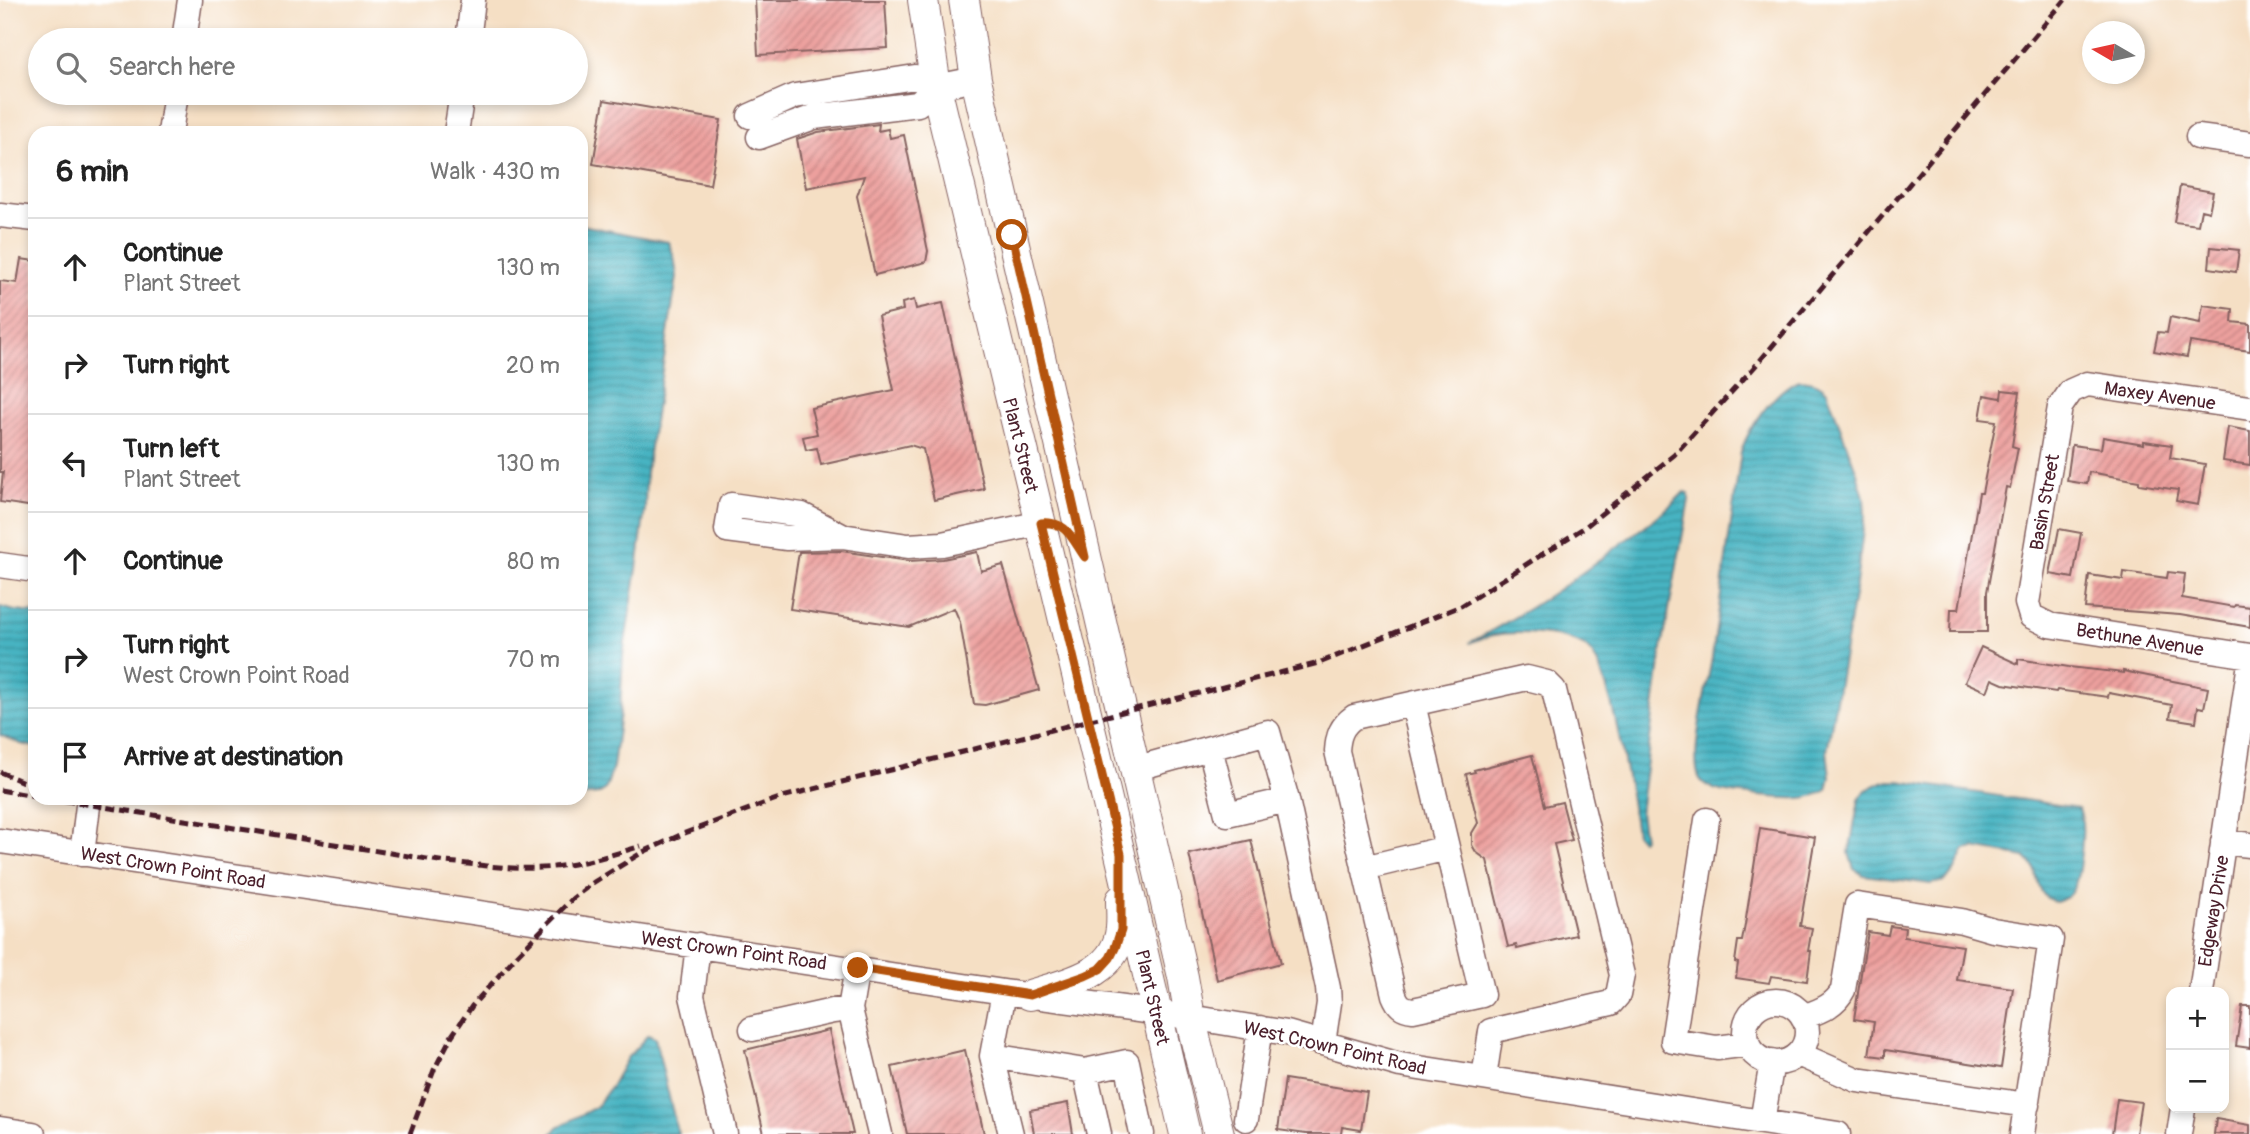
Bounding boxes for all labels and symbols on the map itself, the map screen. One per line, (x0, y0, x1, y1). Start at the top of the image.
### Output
north arrow (2082, 21, 2145, 84)
route start (996, 219, 1027, 250)
street label: Maxey Avenue (2103, 376, 2218, 416)
street label: Plant Street (997, 395, 1044, 496)
street label: Basin Street (2025, 452, 2065, 552)
street label: Bethune Avenue (2074, 618, 2206, 662)
street label: West Crown Point Road (78, 841, 267, 894)
street label: Edgeway Drive (2193, 853, 2235, 969)
street label: West Crown Point Road (639, 926, 828, 976)
street label: Plant Street (1129, 947, 1175, 1048)
route end (842, 952, 873, 983)
street label: West Crown Point Road (1241, 1015, 1429, 1081)

